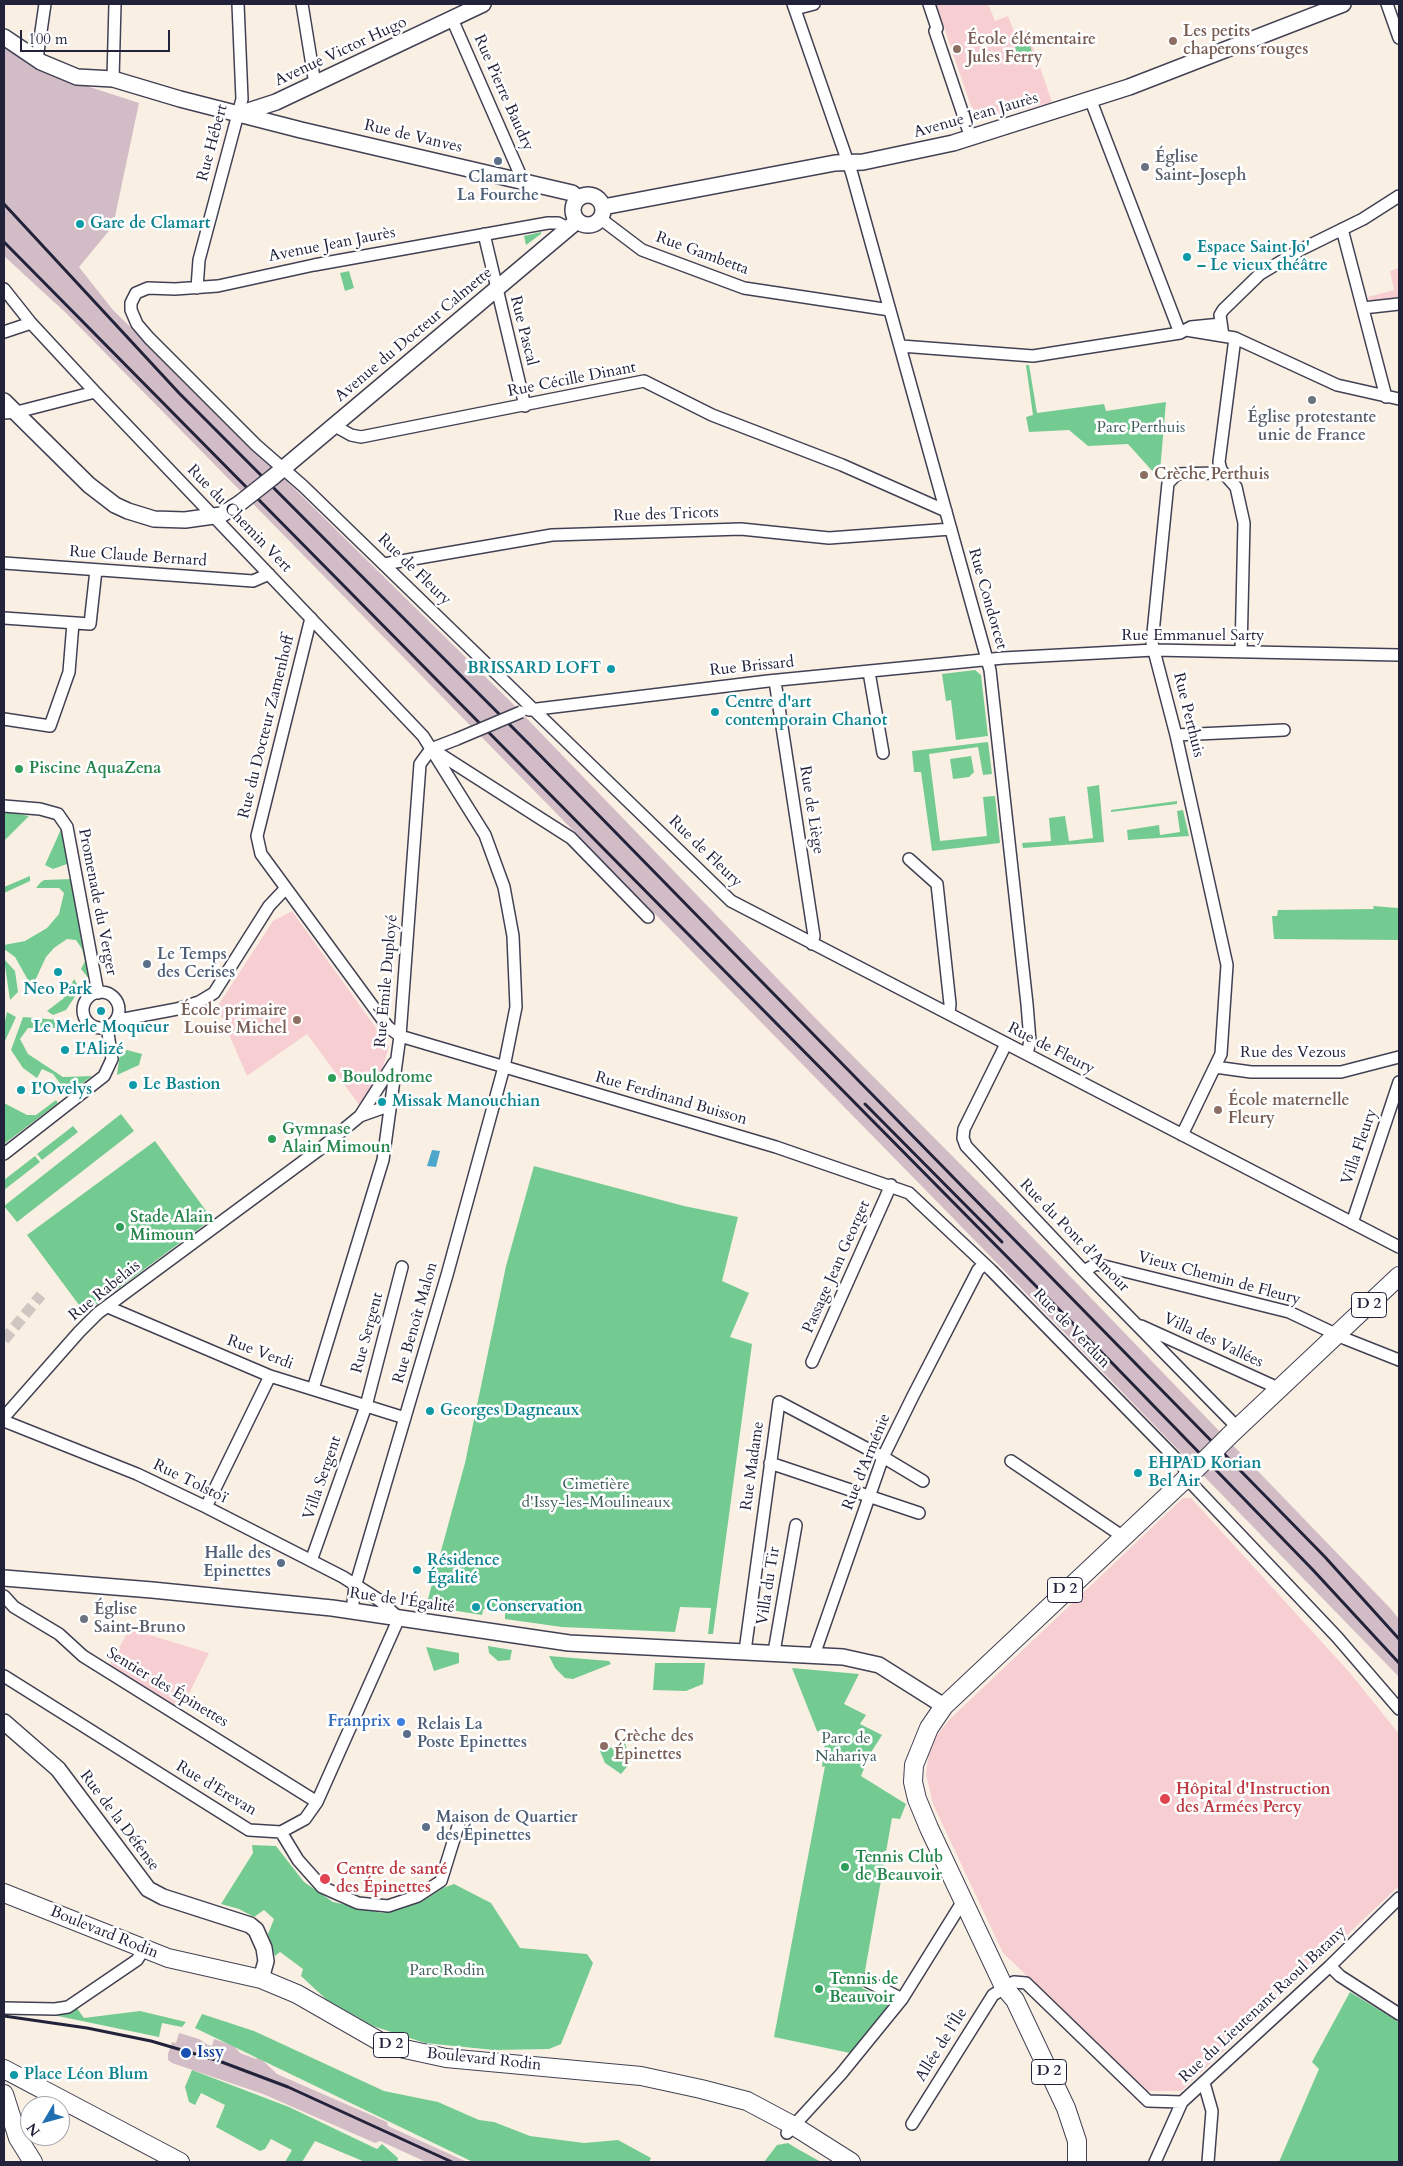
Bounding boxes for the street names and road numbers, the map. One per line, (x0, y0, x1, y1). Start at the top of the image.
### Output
street label: Avenue Victor Hugo (272, 13, 410, 91)
street label: Rue Pierre Baudry (469, 32, 537, 154)
street label: Avenue Jean Jaurès (911, 89, 1041, 143)
street label: Rue Hébert (194, 102, 232, 184)
street label: Rue de Vanves (362, 116, 464, 158)
street label: Avenue Jean Jaurès (267, 223, 397, 267)
street label: Rue Gambetta (653, 228, 751, 280)
street label: Avenue du Docteur Calmette (331, 264, 497, 406)
street label: Rue Pascal (505, 294, 541, 368)
street label: Rue Cécille Dinant (506, 358, 638, 402)
street label: Rue du Chemin Vert (183, 461, 295, 577)
street label: Rue des Tricots (613, 504, 719, 526)
street label: Rue de Fleury (373, 530, 455, 610)
street label: Rue Claude Bernard (69, 543, 207, 571)
street label: Rue Condorcet (963, 546, 1011, 652)
street label: Rue Emmanuel Sarty (1121, 626, 1265, 646)
street label: Rue du Docteur Zamenhoff (235, 633, 299, 821)
street label: Rue Brissard (709, 653, 795, 681)
street label: Rue Perthuis (1168, 671, 1208, 759)
street label: Rue de Liège (795, 764, 827, 856)
street label: Rue de Fleury (664, 812, 746, 892)
street label: Promenade du Verger (73, 827, 121, 977)
street label: Rue Émile Duployé (372, 914, 402, 1048)
street label: Rue de Fleury (1004, 1019, 1098, 1079)
street label: Rue des Vezous (1240, 1043, 1346, 1063)
street label: Rue Ferdinand Buisson (593, 1068, 749, 1130)
street label: Villa Fleury (1338, 1106, 1382, 1188)
street label: Rue du Pont d'Amour (1015, 1175, 1133, 1297)
street label: Passage Jean Georget (799, 1198, 875, 1336)
street label: Vieux Chemin de Fleury (1135, 1248, 1303, 1310)
street label: Rue Rabelais (65, 1256, 145, 1326)
street label: Rue Benoît Malon (390, 1260, 442, 1386)
street label: Rue de Verdun (1028, 1285, 1114, 1373)
street label: Rue Sergent (348, 1290, 388, 1376)
road number: D 2 (1352, 1292, 1386, 1318)
street label: Villa des Vallées (1160, 1310, 1266, 1372)
street label: Rue Verdi (224, 1332, 296, 1374)
street label: Rue d'Arménie (839, 1411, 895, 1513)
street label: Rue Madame (737, 1420, 769, 1512)
street label: Villa Sergent (300, 1434, 346, 1522)
street label: Rue Tolstoï (150, 1456, 230, 1508)
street label: Villa du Tir (753, 1545, 785, 1627)
road number: D 2 (1048, 1578, 1082, 1602)
street label: Rue de l'Égalité (348, 1584, 456, 1618)
street label: Sentier des Épinettes (103, 1644, 231, 1732)
street label: Rue d'Erevan (172, 1757, 260, 1821)
street label: Rue de la Défense (75, 1767, 163, 1875)
street label: Boulevard Rodin (47, 1903, 161, 1963)
street label: Rue du Lieutenant Raoul Batany (1176, 1923, 1350, 2087)
street label: Allée de l'Île (912, 2005, 972, 2085)
road number: D 2 (374, 2032, 408, 2058)
street label: Boulevard Rodin (426, 2044, 542, 2076)
road number: D 2 (1032, 2060, 1066, 2084)

